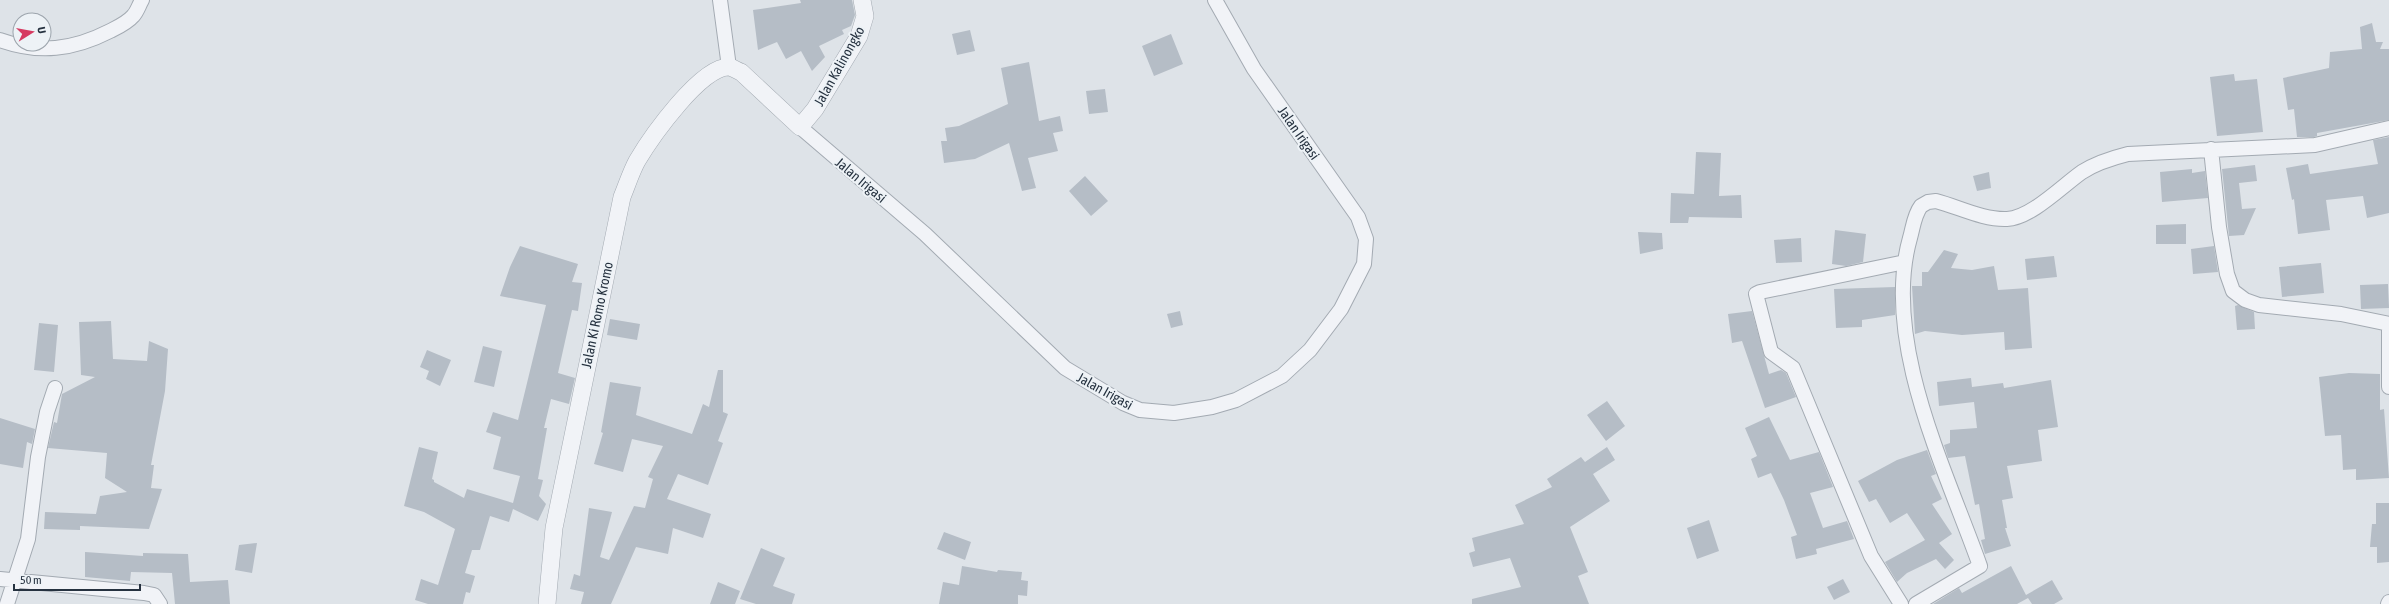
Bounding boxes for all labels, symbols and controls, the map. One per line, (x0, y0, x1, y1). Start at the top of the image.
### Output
north arrow (12, 12, 52, 52)
street label: Jalan Kalinongko (811, 23, 867, 109)
text: U (35, 26, 48, 34)
street label: Jalan Irigasi (1275, 103, 1323, 163)
street label: Jalan Irigasi (832, 154, 890, 206)
street label: Jalan Ki Romo Kromo (578, 260, 616, 370)
street label: Jalan Irigasi (1074, 369, 1136, 413)
scale bar (14, 566, 140, 592)
text: 50 m (20, 573, 42, 587)

